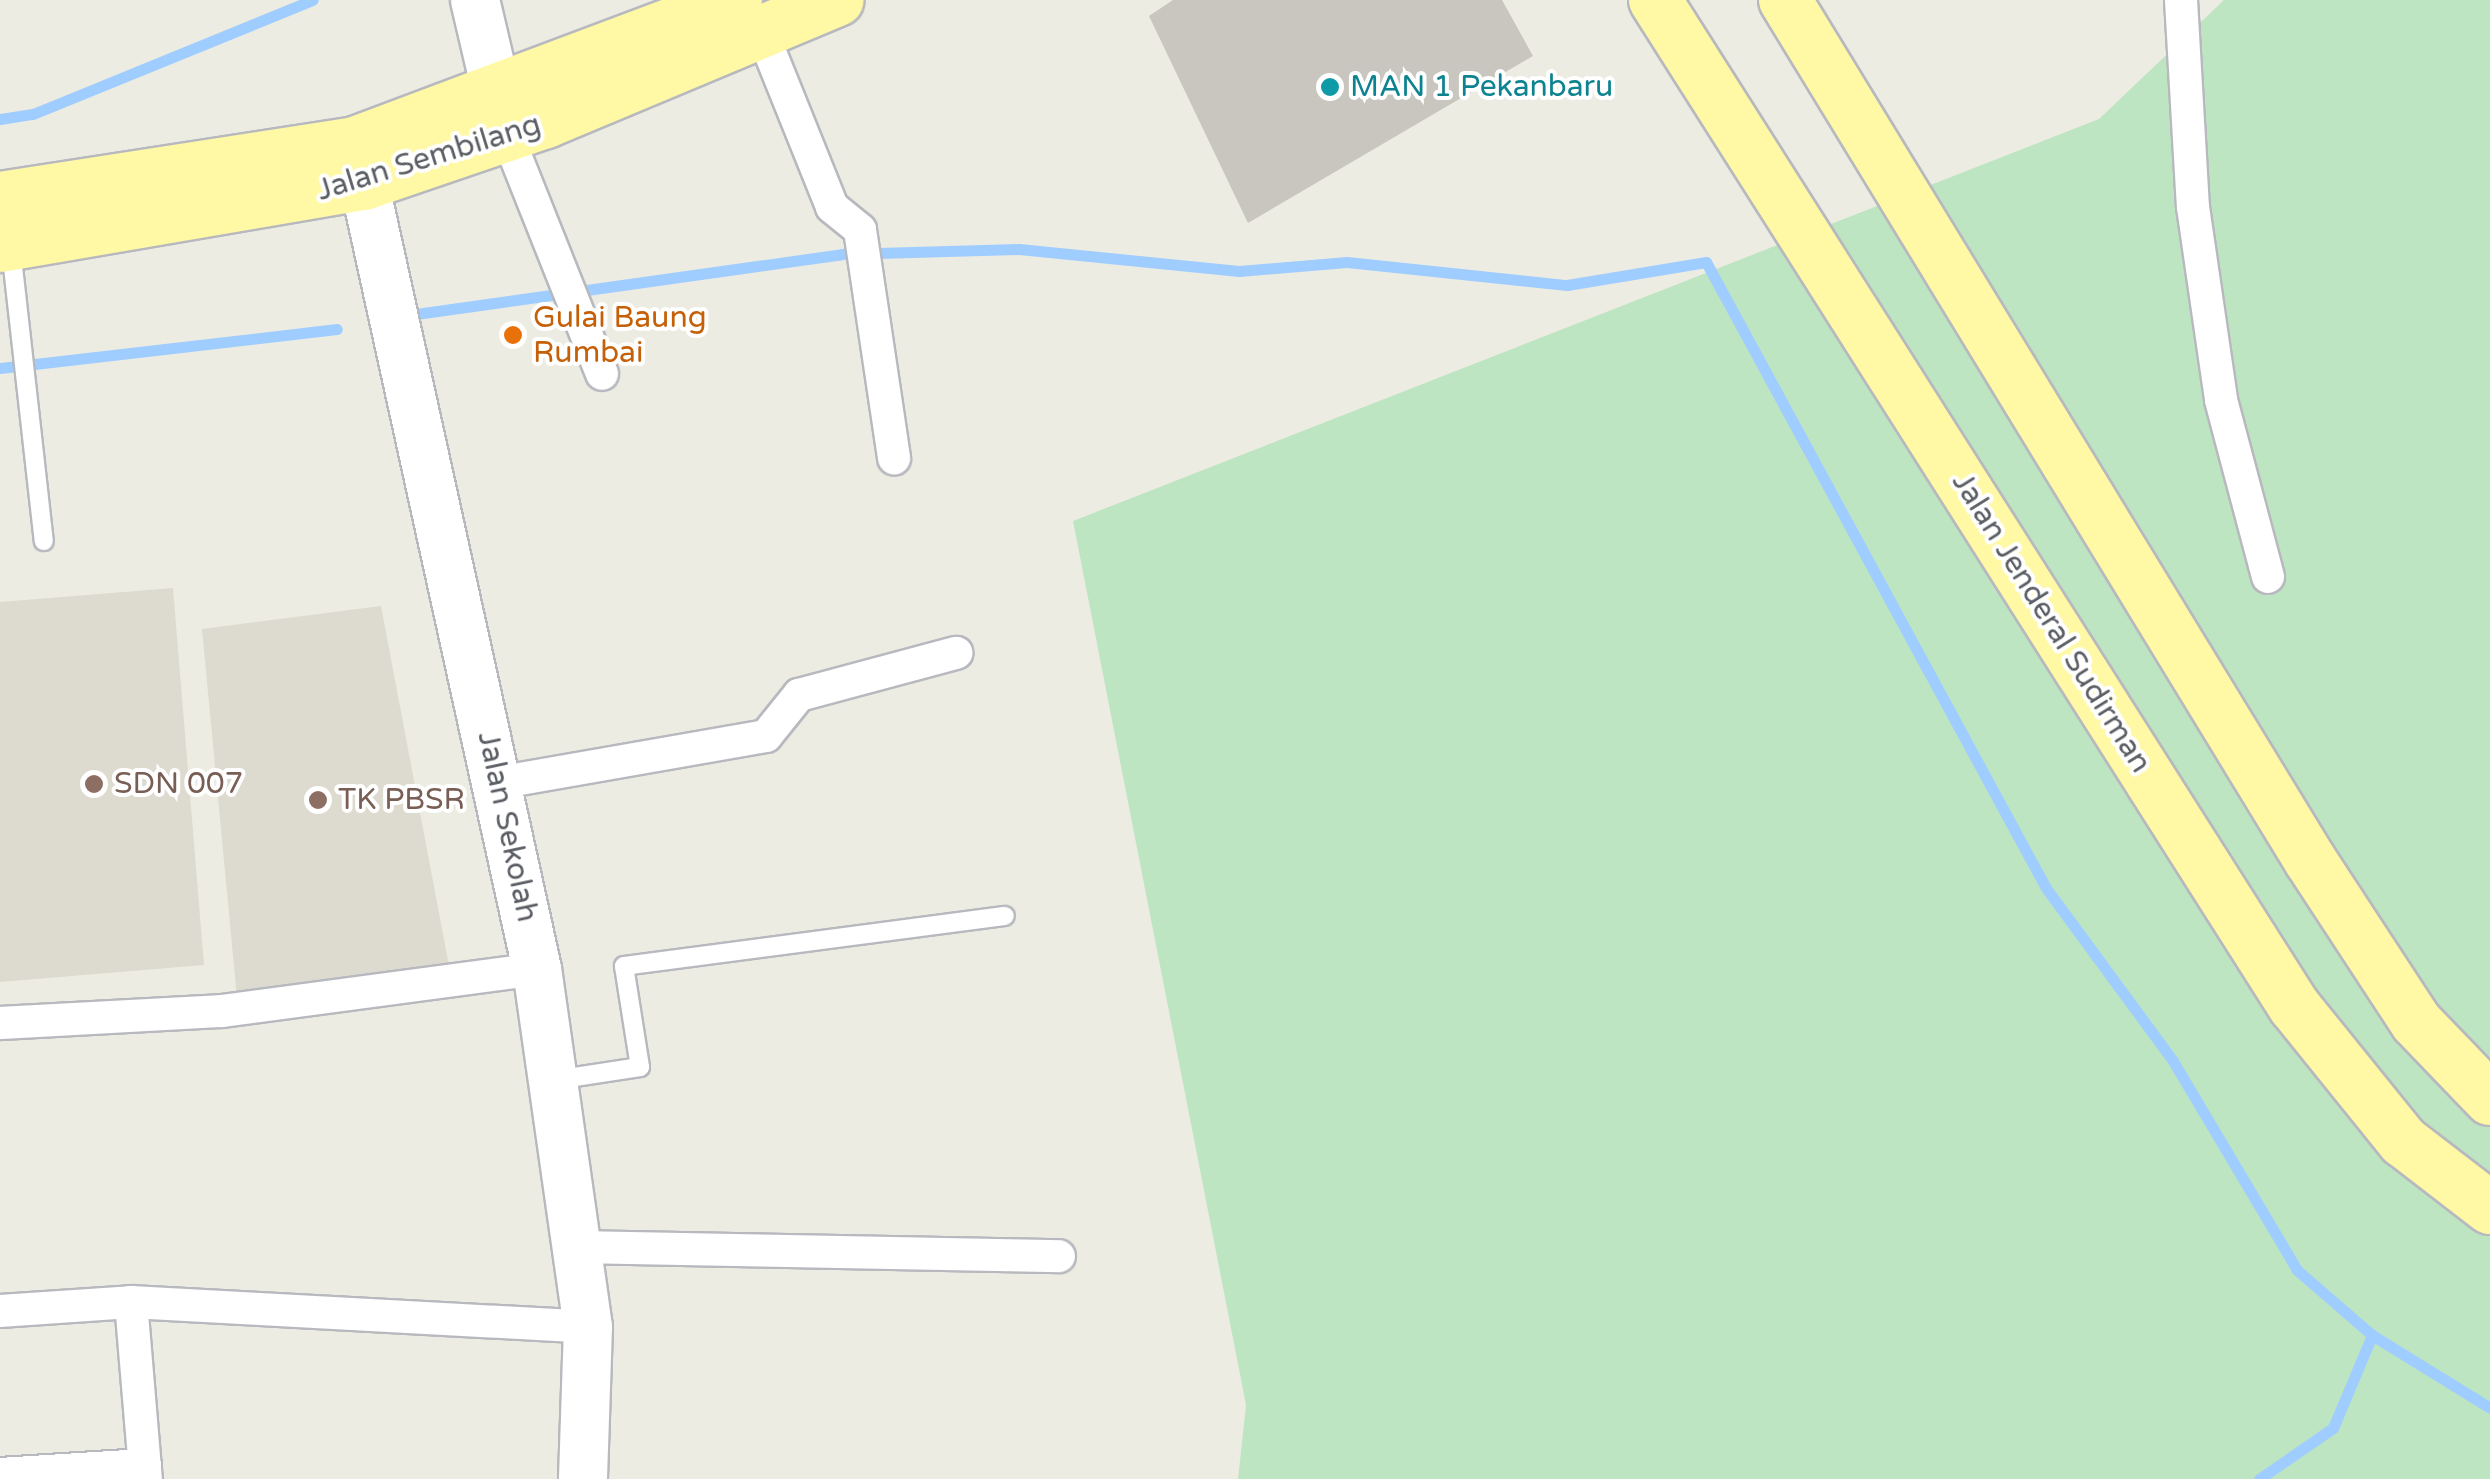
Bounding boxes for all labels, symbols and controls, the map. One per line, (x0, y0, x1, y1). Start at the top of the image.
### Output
place label: MAN 1 Pekanbaru (1350, 69, 1613, 105)
marker: MAN 1 Pekanbaru (1319, 76, 1341, 98)
street label: Jalan Sembilang (313, 107, 545, 209)
place label: Gulai Baung Rumbai (533, 300, 707, 370)
marker: Gulai Baung Rumbai (502, 324, 524, 346)
street label: Jalan Jenderal Sudirman (1944, 466, 2158, 780)
street label: Jalan Sekolah (469, 729, 545, 925)
place label: SDN 007 (114, 766, 243, 802)
marker: SDN 007 (83, 773, 105, 795)
place label: TK PBSR (338, 782, 465, 818)
marker: TK PBSR (307, 789, 329, 811)

